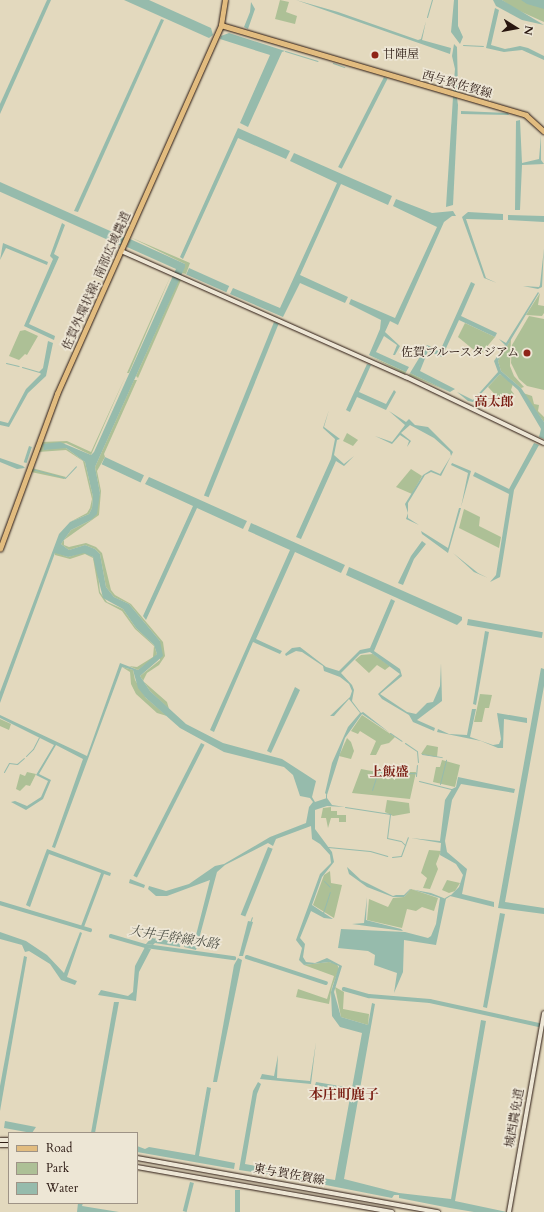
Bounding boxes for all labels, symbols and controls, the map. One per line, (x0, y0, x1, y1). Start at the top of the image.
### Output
north arrow (496, 8, 536, 48)
text: N (520, 24, 537, 36)
place label: 甘陣屋 (383, 48, 419, 62)
marker: 甘陣屋 (370, 50, 380, 60)
street label: 西与賀佐賀線 (420, 68, 494, 102)
street label: 佐賀外環状線; 南部広域農道 (60, 209, 134, 353)
place label: 佐賀ブルースタジアム (399, 346, 519, 360)
marker: 佐賀ブルースタジアム (522, 348, 532, 358)
district label: 高太郎 (475, 394, 513, 410)
district label: 上飯盛 (370, 764, 408, 780)
water label: 大井手幹線水路 (128, 923, 220, 953)
district label: 本庄町鹿子 (309, 1087, 379, 1103)
street label: 城西農免道 (503, 1087, 527, 1149)
legend (8, 1132, 138, 1204)
text: Road (46, 1140, 72, 1156)
text: Park (46, 1160, 69, 1176)
street label: 東与賀佐賀線 (252, 1162, 326, 1188)
text: Water (46, 1180, 78, 1196)

